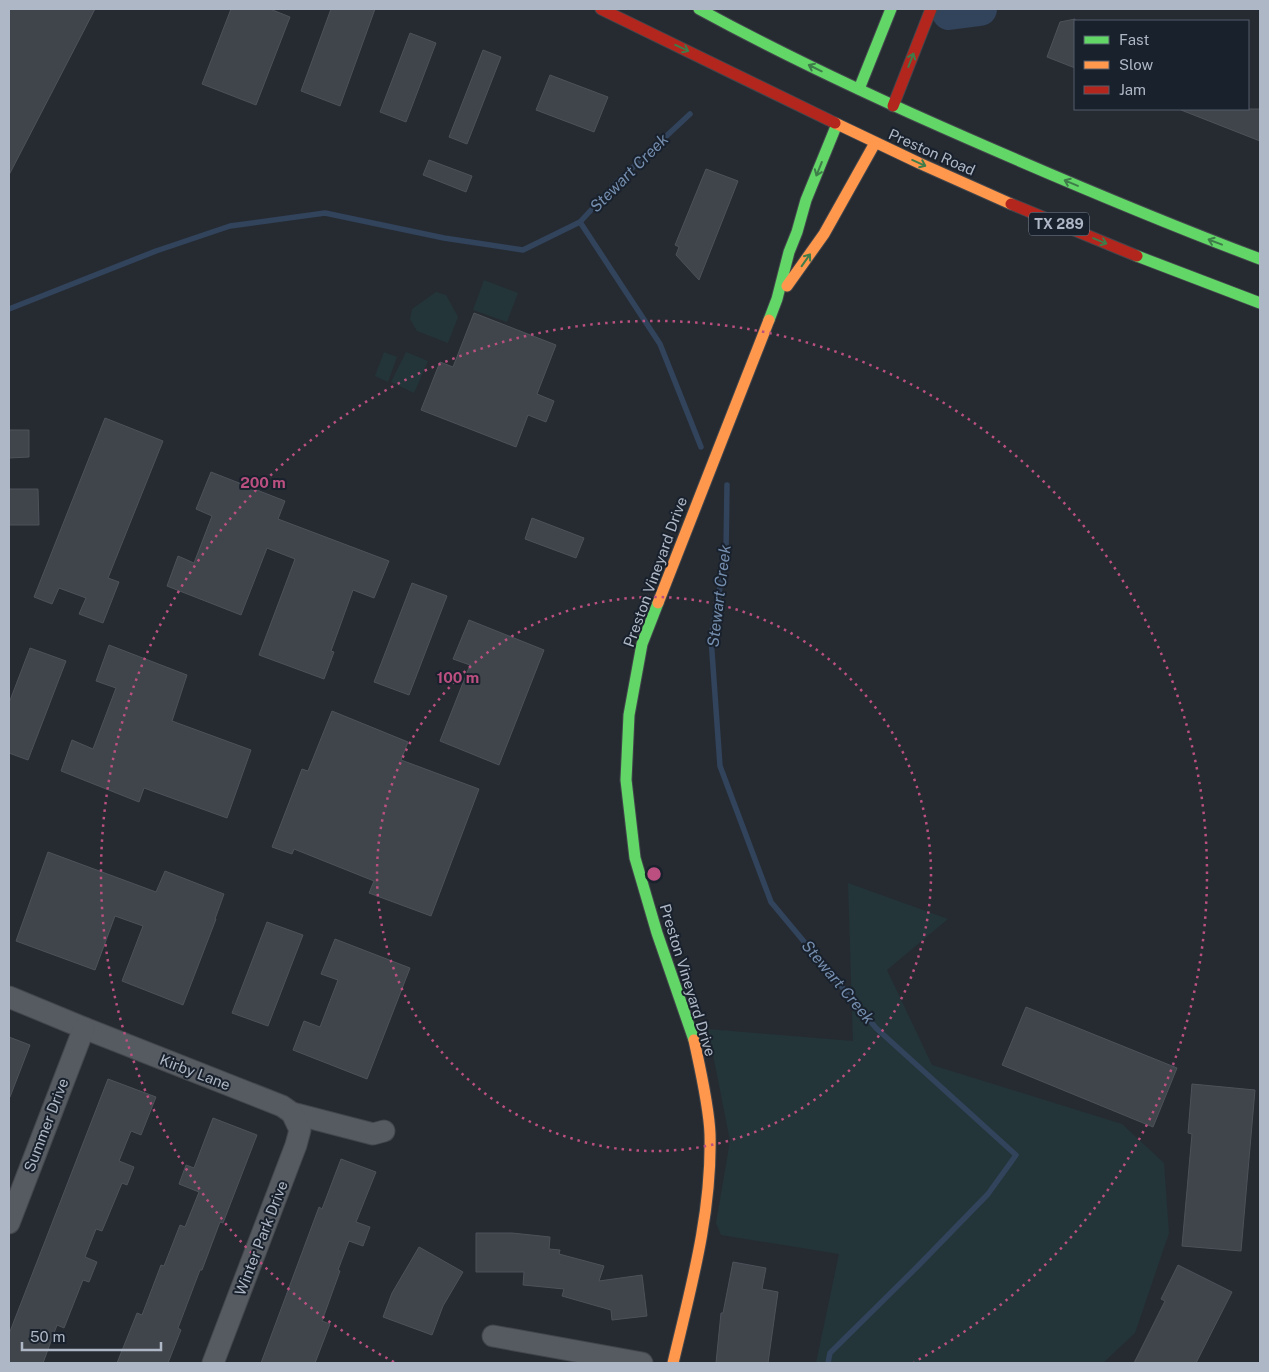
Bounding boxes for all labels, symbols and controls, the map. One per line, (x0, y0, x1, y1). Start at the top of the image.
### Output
legend (1074, 20, 1249, 110)
text: Fast (1119, 31, 1149, 48)
one-way arrow (674, 43, 689, 53)
one-way arrow (907, 53, 916, 68)
text: Slow (1119, 56, 1154, 73)
one-way arrow (808, 63, 823, 72)
text: Jam (1119, 81, 1146, 98)
street label: Preston Road (886, 125, 978, 179)
water label: Stewart Creek (586, 130, 672, 216)
one-way arrow (911, 158, 926, 168)
one-way arrow (813, 161, 823, 176)
one-way arrow (1064, 178, 1079, 187)
road number: TX 289 (1029, 212, 1089, 235)
one-way arrow (1093, 237, 1108, 246)
one-way arrow (1207, 237, 1223, 246)
one-way arrow (800, 253, 811, 267)
text: 200 m (240, 474, 286, 491)
street label: Preston Vineyard Drive (620, 495, 690, 649)
water label: Stewart Creek (703, 543, 735, 648)
text: 100 m (437, 669, 479, 686)
centre of rings (645, 865, 663, 883)
street label: Preston Vineyard Drive (657, 902, 719, 1058)
water label: Stewart Creek (798, 936, 879, 1028)
street label: Kirby Lane (157, 1051, 233, 1093)
street label: Summer Drive (20, 1076, 72, 1174)
street label: Winter Park Drive (231, 1178, 291, 1298)
scale bar (22, 1320, 161, 1352)
text: 50 m (30, 1328, 65, 1345)

